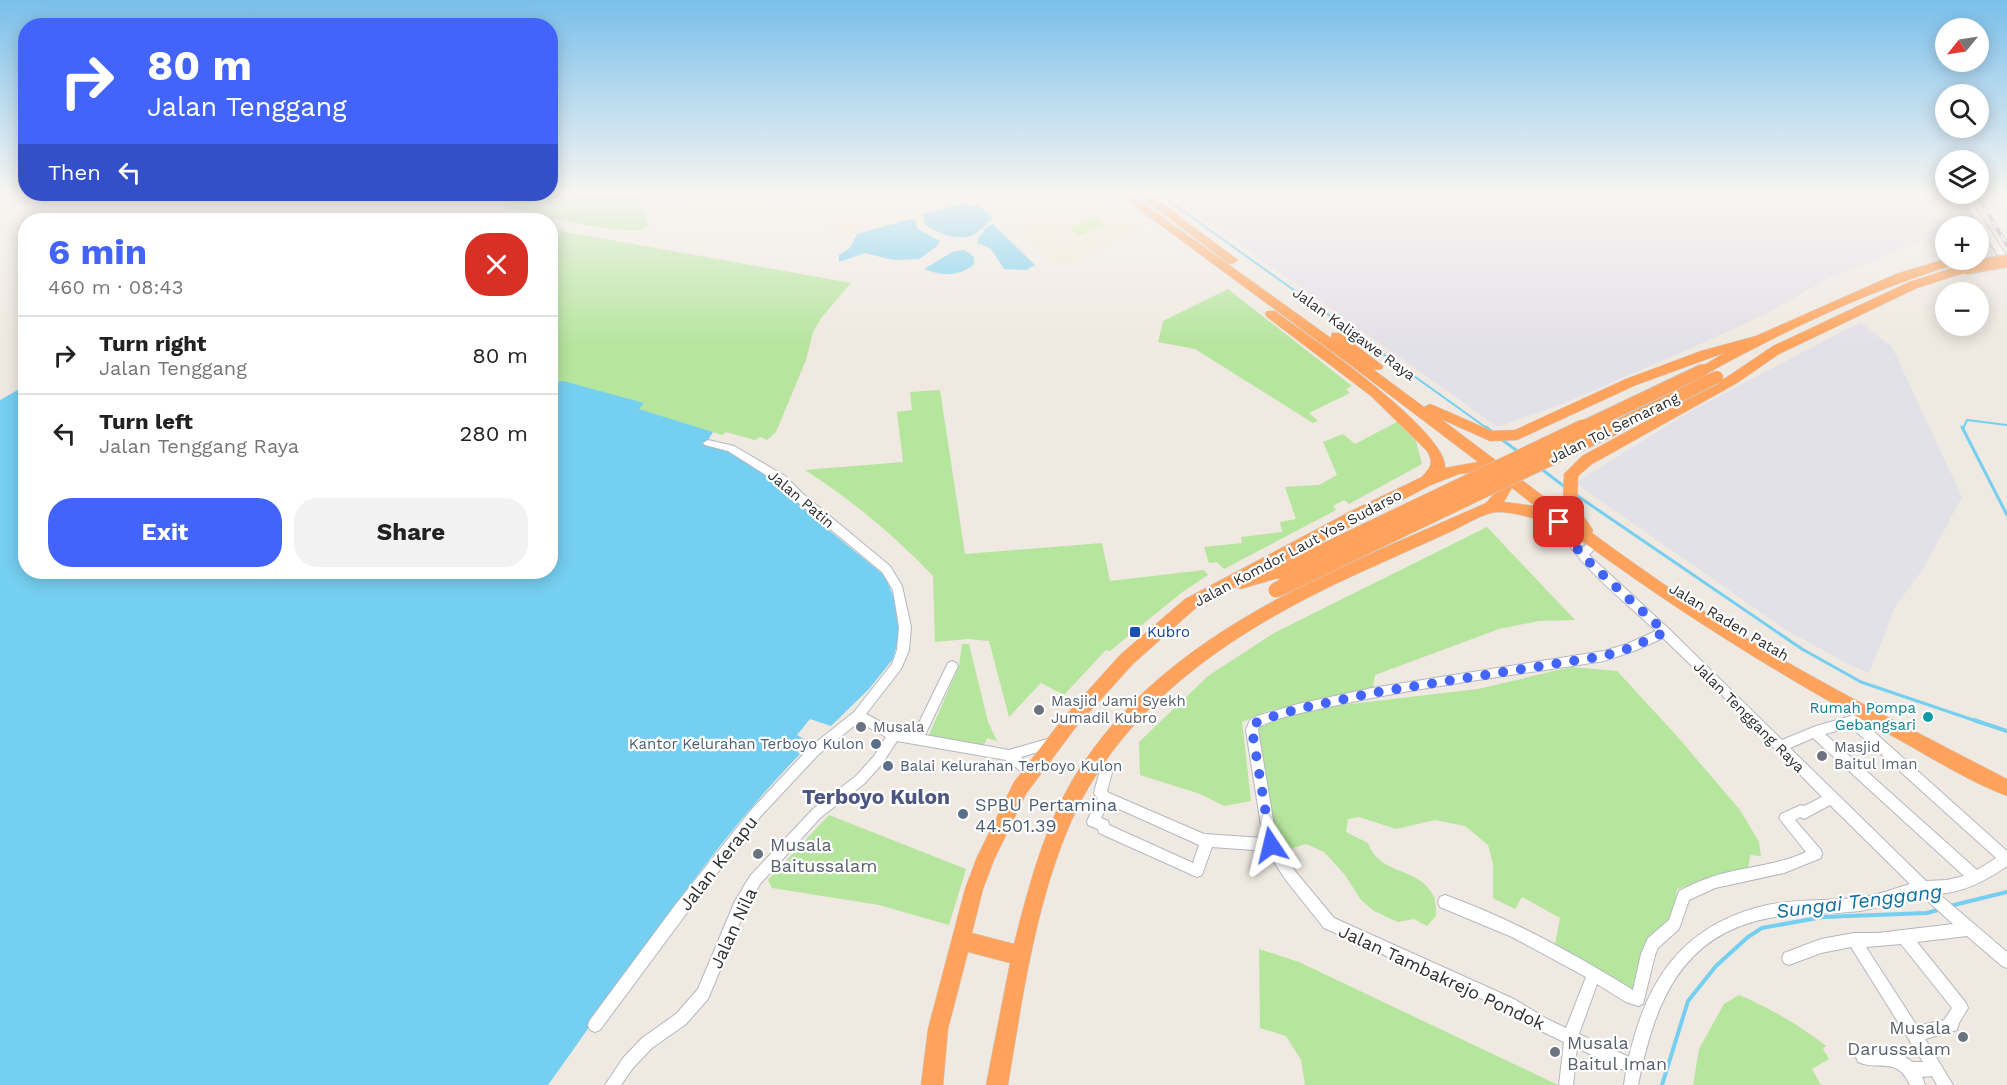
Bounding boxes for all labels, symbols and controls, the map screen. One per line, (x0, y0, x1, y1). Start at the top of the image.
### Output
north arrow (1935, 18, 1989, 72)
map controls (1935, 18, 1989, 336)
text: 80 m (147, 41, 252, 90)
icon: right (48, 42, 126, 120)
button: search (1935, 84, 1989, 138)
text: Jalan Tenggang (147, 91, 347, 123)
button: layers (1935, 150, 1989, 204)
icon: left (113, 156, 146, 189)
text: Then (48, 160, 101, 185)
button: + (1935, 216, 1989, 270)
text: 6 min (48, 231, 147, 273)
button: close (465, 233, 528, 296)
text: 460 m · 08:43 (48, 275, 183, 299)
button: − (1935, 282, 1989, 336)
street label: Jalan Kaligawe Raya (1289, 283, 1419, 385)
text: Turn right (99, 331, 206, 356)
icon: right (48, 339, 81, 372)
text: 80 m (472, 343, 528, 368)
text: Jalan Tenggang (99, 356, 247, 380)
street label: Jalan Tol Semarang (1546, 389, 1682, 467)
text: Turn left (99, 409, 193, 434)
icon: left (48, 417, 81, 450)
text: 280 m (459, 421, 528, 446)
text: Jalan Tenggang Raya (99, 434, 299, 458)
street label: Jalan Patin (764, 466, 838, 532)
street label: Jalan Komdor Laut Yos Sudarso (1191, 485, 1405, 611)
pin (1533, 496, 1584, 547)
button: Exit (48, 498, 282, 567)
button: Share (294, 498, 528, 567)
icon: arrive (1542, 505, 1575, 538)
street label: Jalan Raden Patah (1666, 579, 1792, 665)
place label: Kubro (1147, 623, 1190, 641)
marker: Kubro (1128, 625, 1142, 639)
street label: Jalan Tenggang Raya (1690, 658, 1809, 777)
place label: Masjid Jami Syekh Jumadil Kubro (1051, 692, 1186, 727)
place label: Rumah Pompa Gebangsari (1810, 699, 1916, 734)
marker: Masjid Jami Syekh Jumadil Kubro (1032, 703, 1046, 717)
marker: Rumah Pompa Gebangsari (1921, 710, 1935, 724)
place label: Musala (873, 718, 925, 736)
marker: Musala (854, 720, 868, 734)
place label: Kantor Kelurahan Terboyo Kulon (629, 735, 864, 753)
marker: Kantor Kelurahan Terboyo Kulon (869, 737, 883, 751)
place label: Masjid Baitul Iman (1834, 738, 1917, 773)
marker: Masjid Baitul Iman (1815, 749, 1829, 763)
place label: Balai Kelurahan Terboyo Kulon (900, 757, 1122, 775)
marker: Balai Kelurahan Terboyo Kulon (881, 759, 895, 773)
district label: Terboyo Kulon (802, 784, 950, 809)
place label: SPBU Pertamina 44.501.39 (975, 794, 1117, 836)
marker: SPBU Pertamina 44.501.39 (956, 807, 970, 821)
street label: Jalan Kerapu (675, 812, 761, 914)
position arrow (1239, 813, 1303, 877)
place label: Musala Baitussalam (770, 834, 877, 876)
marker: Musala Baitussalam (751, 847, 765, 861)
water label: Sungai Tenggang (1775, 879, 1943, 923)
street label: Jalan Nila (705, 884, 761, 972)
street label: Jalan Tambakrejo Pondok (1336, 920, 1548, 1034)
place label: Musala Darussalam (1847, 1017, 1951, 1059)
marker: Musala Darussalam (1956, 1030, 1970, 1044)
place label: Musala Baitul Iman (1567, 1032, 1667, 1074)
marker: Musala Baitul Iman (1548, 1045, 1562, 1059)

